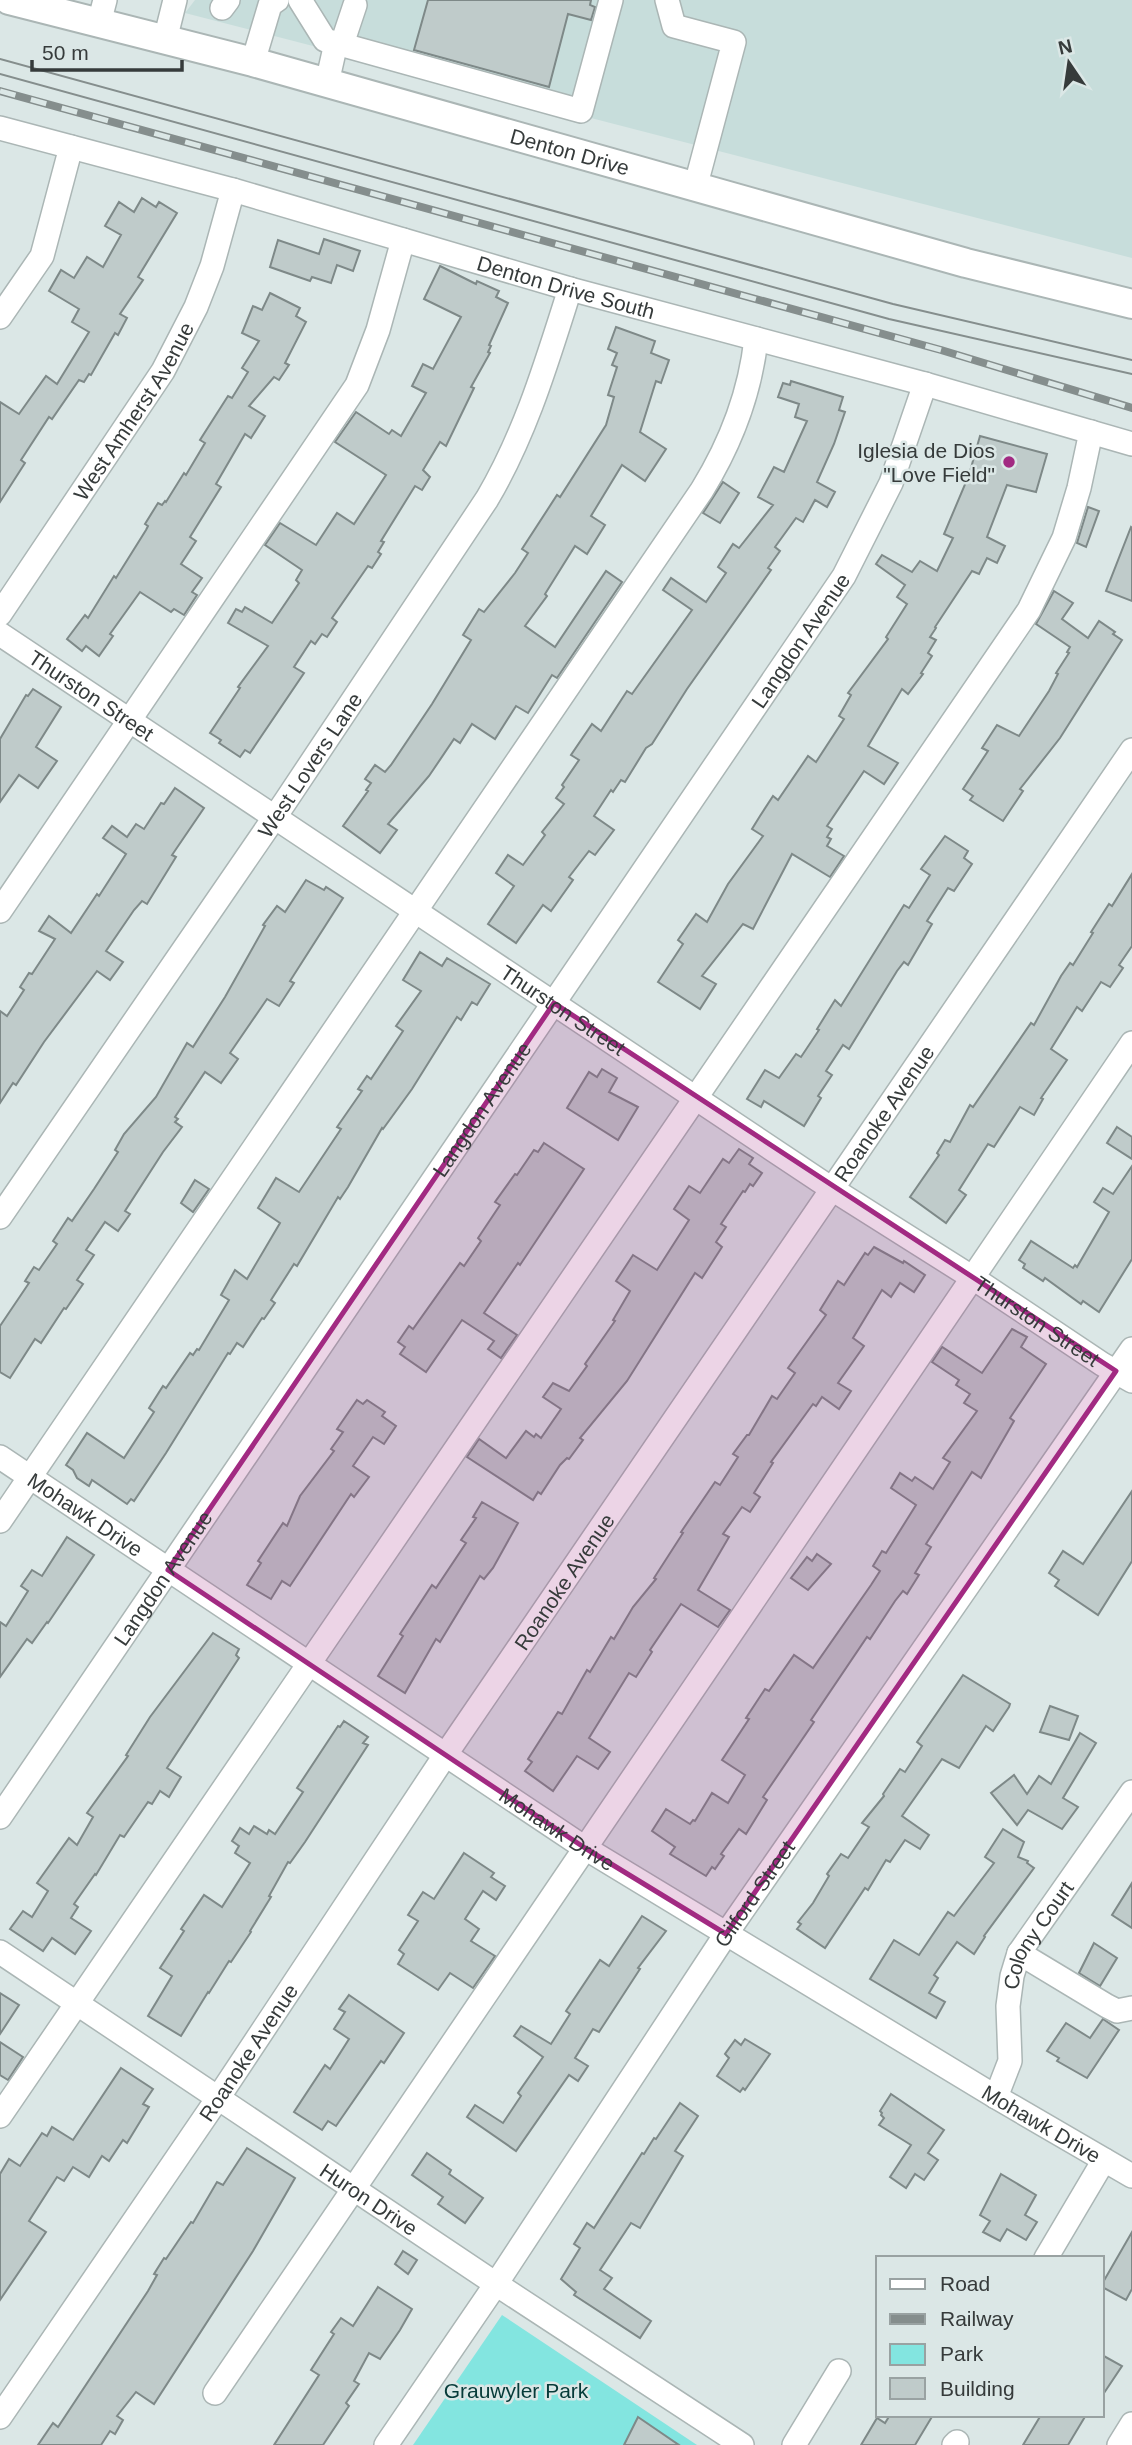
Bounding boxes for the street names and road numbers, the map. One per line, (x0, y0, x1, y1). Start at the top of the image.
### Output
street label: Denton Drive (508, 124, 632, 179)
street label: Denton Drive South (475, 251, 657, 323)
street label: West Amherst Avenue (68, 318, 198, 504)
street label: Langdon Avenue (746, 569, 854, 712)
street label: Thurston Street (25, 645, 158, 745)
street label: West Lovers Lane (253, 688, 366, 841)
street label: Thurston Street (497, 960, 630, 1060)
street label: Langdon Avenue (428, 1038, 535, 1181)
street label: Roanoke Avenue (829, 1041, 938, 1186)
street label: Thurston Street (971, 1271, 1104, 1371)
street label: Mohawk Drive (24, 1468, 147, 1561)
street label: Langdon Avenue (109, 1506, 216, 1650)
street label: Roanoke Avenue (509, 1509, 618, 1654)
street label: Mohawk Drive (495, 1783, 619, 1875)
street label: Gilford Street (709, 1836, 799, 1951)
street label: Colony Court (999, 1876, 1078, 1991)
street label: Roanoke Avenue (194, 1980, 302, 2125)
street label: Mohawk Drive (978, 2080, 1105, 2167)
street label: Huron Drive (316, 2158, 422, 2240)

